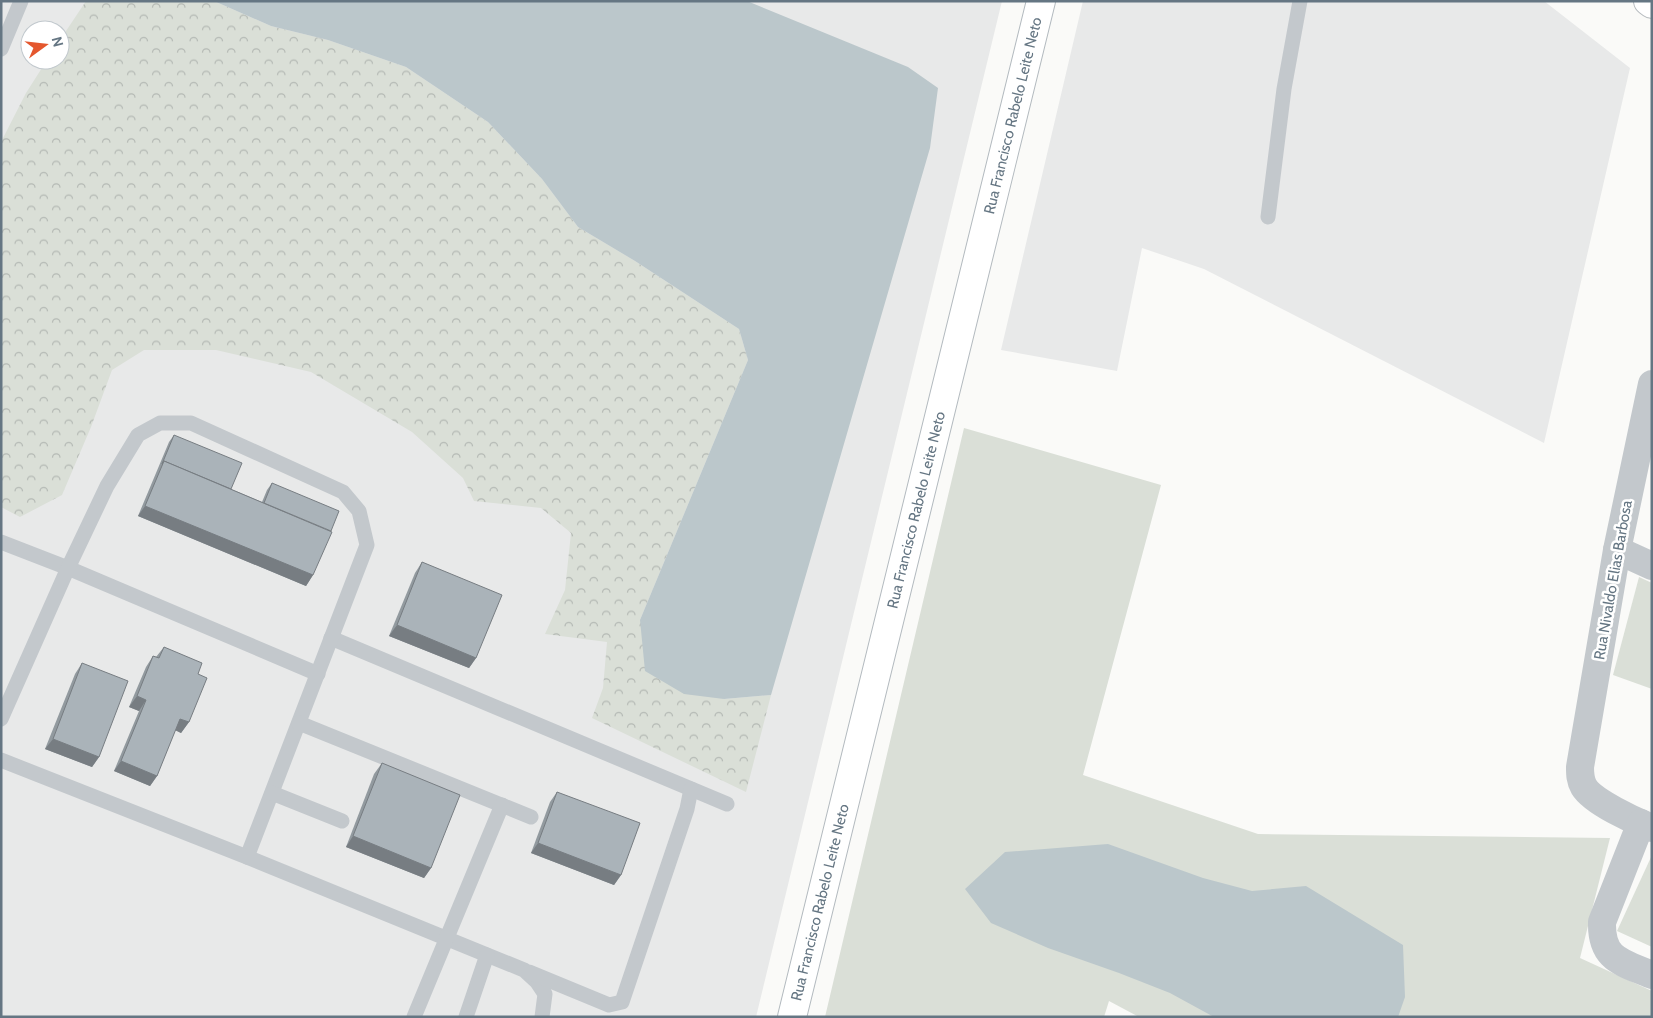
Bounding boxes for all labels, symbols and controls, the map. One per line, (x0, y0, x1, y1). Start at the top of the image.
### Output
street label: Rua Francisco Rabelo Leite Neto (980, 15, 1046, 216)
north arrow (20, 20, 70, 70)
text: N (48, 35, 68, 49)
street label: Rua Francisco Rabelo Leite Neto (883, 410, 949, 610)
street label: Rua Nivaldo Elias Barbosa (1590, 498, 1636, 661)
street label: Rua Francisco Rabelo Leite Neto (787, 802, 853, 1003)

